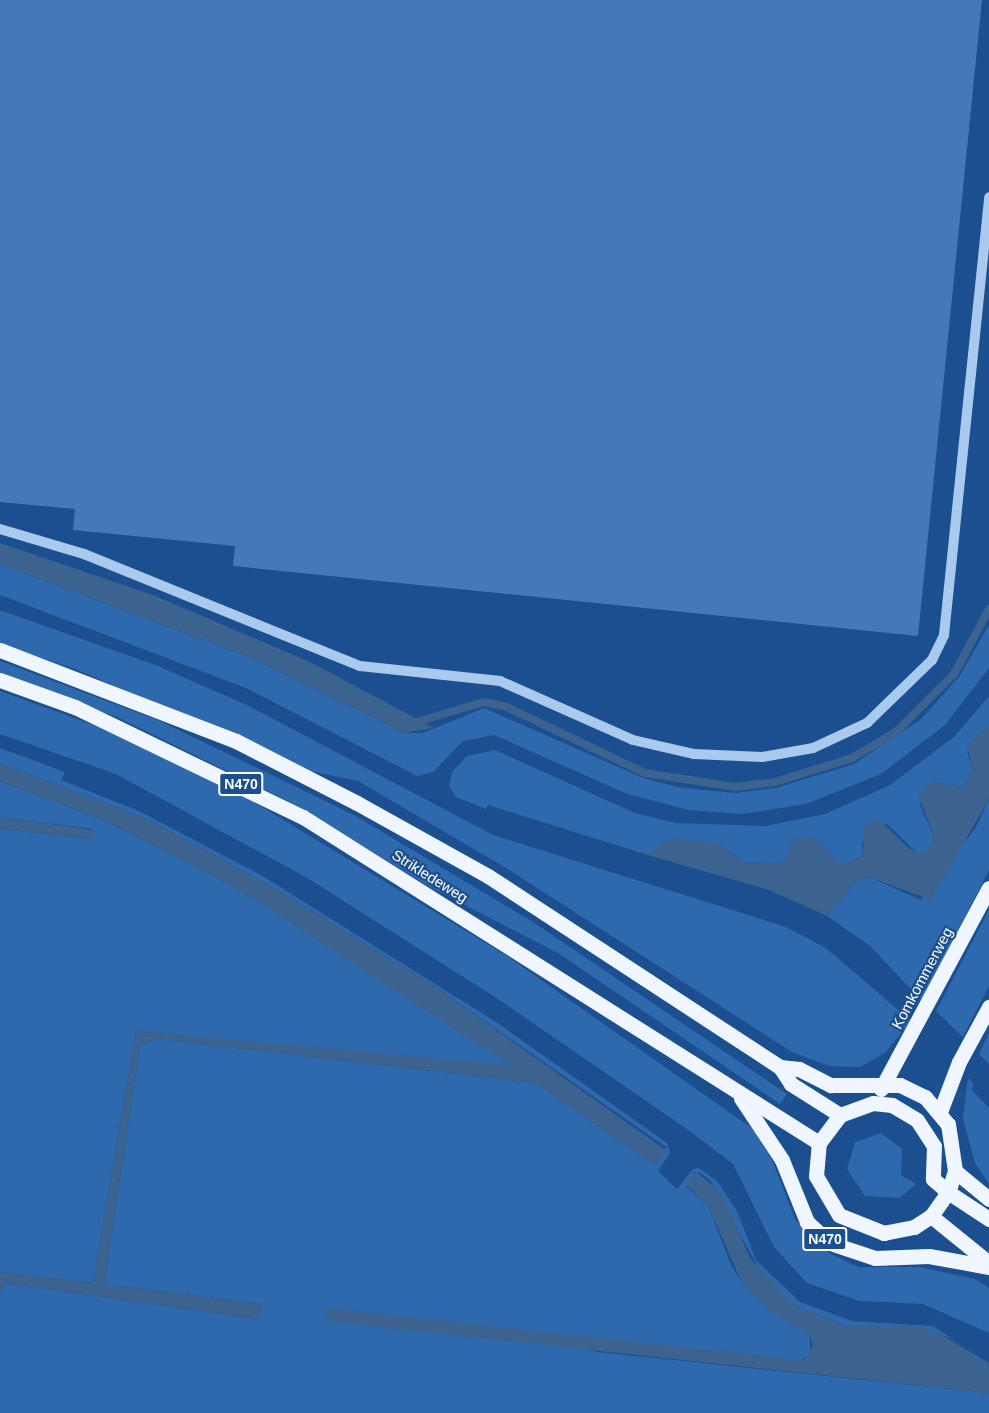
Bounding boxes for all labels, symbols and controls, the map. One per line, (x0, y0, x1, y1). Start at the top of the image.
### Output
road number: N470 (217, 773, 265, 795)
street label: Strikledeweg (389, 846, 471, 906)
street label: Komkommerweg (888, 924, 956, 1032)
road number: N470 (801, 1228, 849, 1250)

